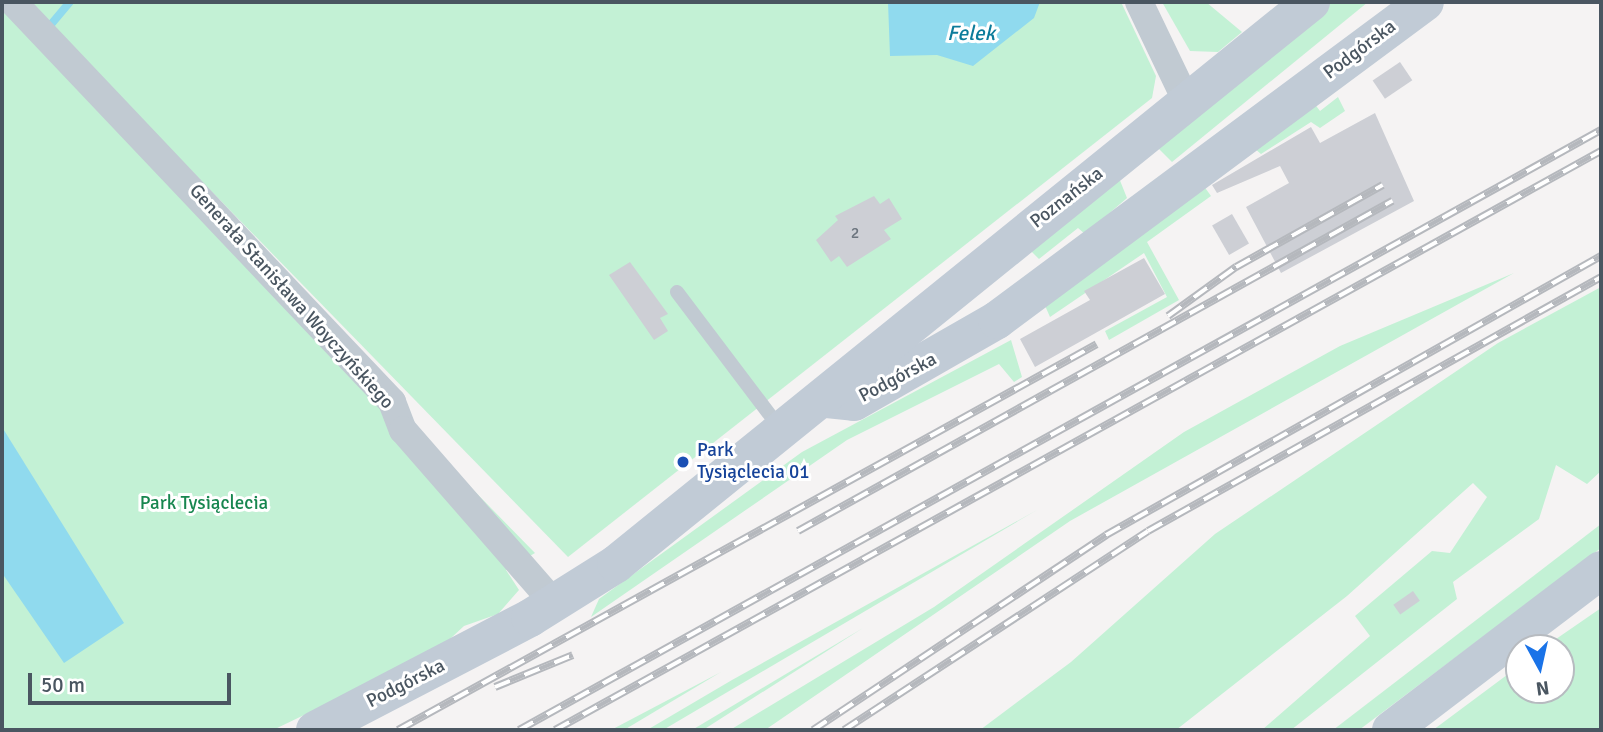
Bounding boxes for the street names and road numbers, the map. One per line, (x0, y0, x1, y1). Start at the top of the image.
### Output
street label: Podgórska (1319, 15, 1401, 85)
street label: Poznańska (1026, 162, 1108, 234)
street label: Generała Stanisława Woyczyńskiego (184, 180, 398, 414)
street label: Podgórska (855, 348, 941, 408)
street label: Podgórska (363, 655, 449, 713)

